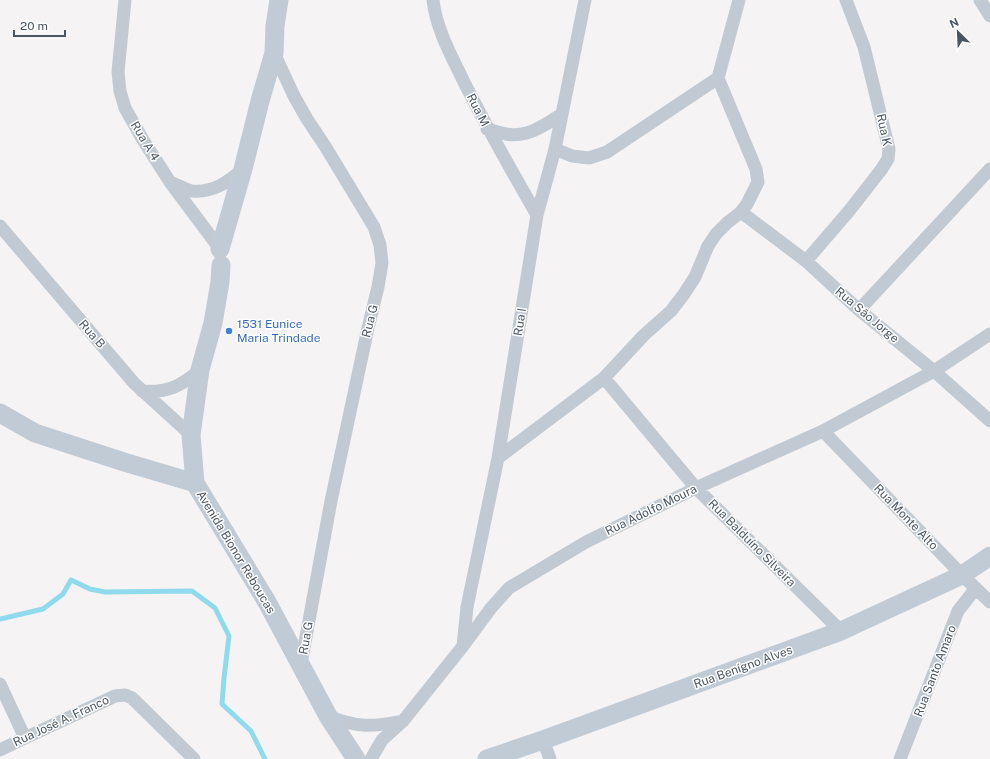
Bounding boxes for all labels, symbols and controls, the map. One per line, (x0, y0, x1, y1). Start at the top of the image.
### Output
scale bar (14, 12, 65, 38)
north arrow (938, 12, 978, 52)
text: N (948, 16, 960, 30)
text: 20 m (20, 19, 48, 33)
street label: Rua M (464, 91, 492, 129)
street label: Rua K (874, 113, 894, 147)
street label: Rua A 4 (128, 119, 162, 164)
street label: Rua São Jorge (832, 284, 902, 346)
street label: Rua G (359, 303, 381, 339)
street label: Rua I (511, 307, 529, 337)
street label: Rua B (76, 317, 108, 351)
place label: 1531 Eunice Maria Trindade (237, 317, 321, 345)
marker: 1531 Eunice Maria Trindade (224, 326, 234, 336)
street label: Rua Monte Alto (871, 481, 941, 553)
street label: Rua Adolfo Moura (603, 482, 699, 538)
street label: Avenida Bionor Reboucas (194, 488, 278, 616)
street label: Rua Balduíno Silveira (705, 496, 799, 590)
street label: Rua G (296, 620, 316, 656)
street label: Rua Santo Amaro (911, 623, 959, 719)
street label: Rua Benígno Alves (692, 643, 794, 691)
street label: Rua José A. Franco (11, 693, 111, 749)

